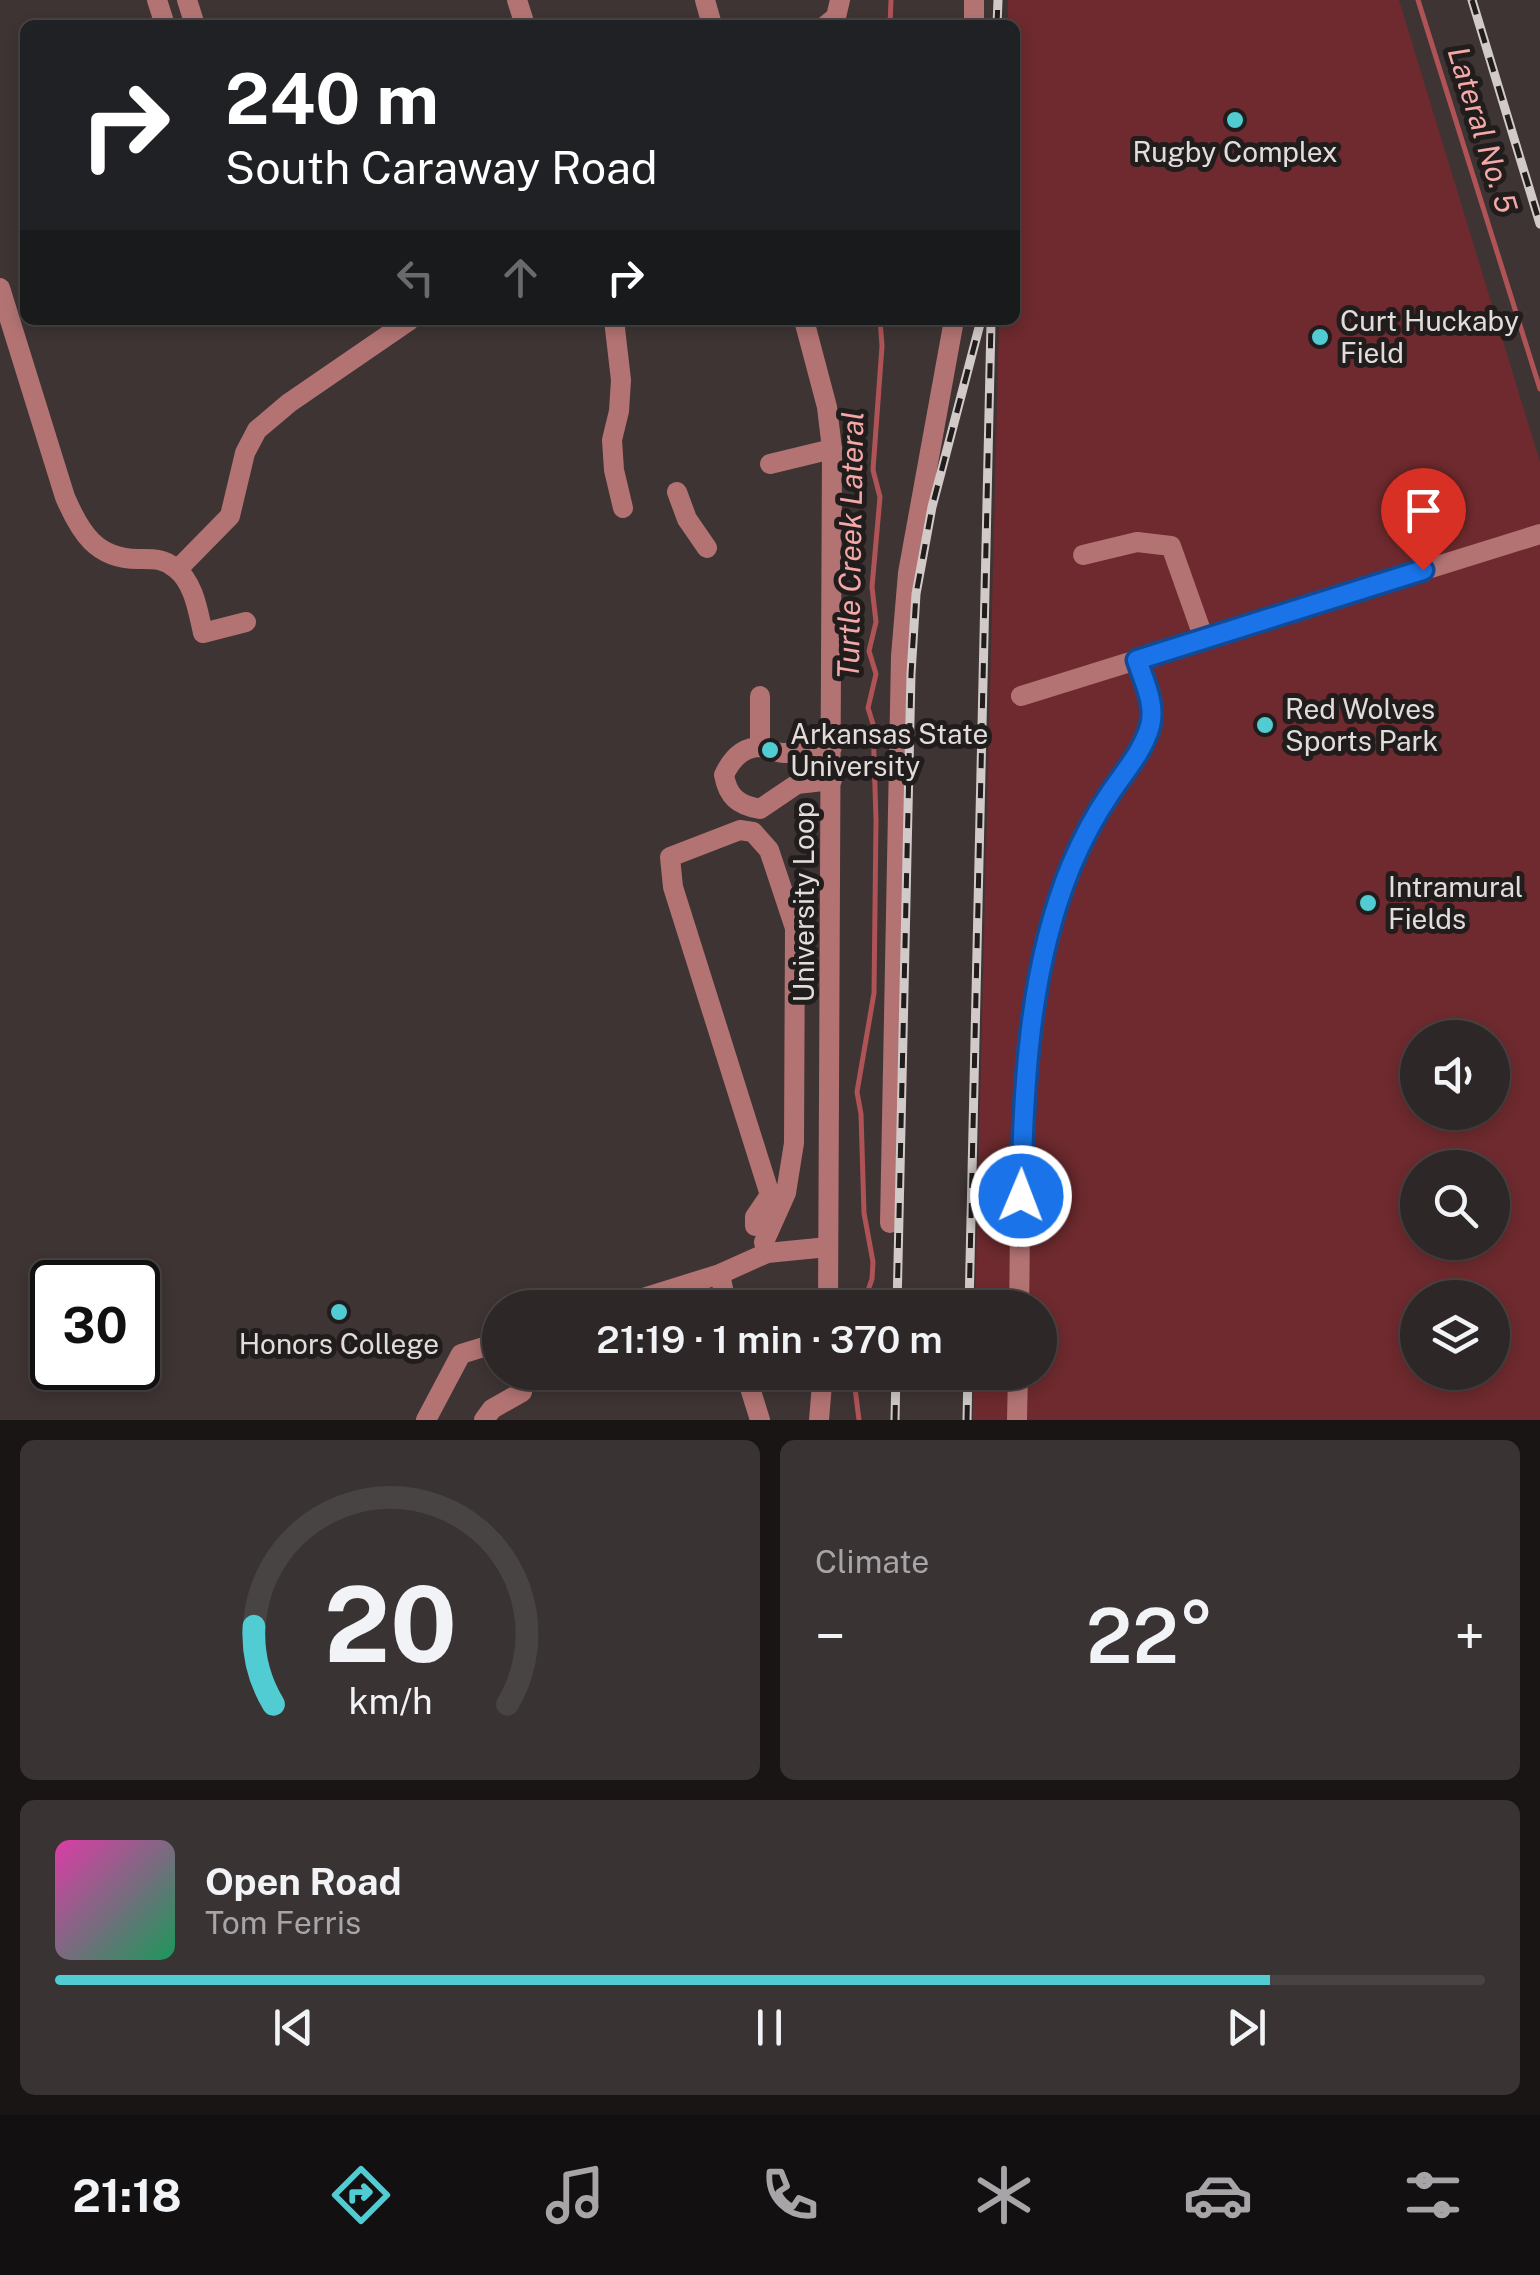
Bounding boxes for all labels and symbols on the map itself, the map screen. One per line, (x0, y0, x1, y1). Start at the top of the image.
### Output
water label: Lateral No. 5 (1441, 42, 1525, 217)
marker: Rugby Complex (1224, 109, 1246, 131)
place label: Rugby Complex (1133, 135, 1337, 168)
place label: Curt Huckaby Field (1340, 304, 1519, 369)
marker: Curt Huckaby Field (1309, 326, 1331, 348)
water label: Turtle Creek Lateral (830, 411, 870, 679)
pin (1381, 468, 1466, 571)
place label: Red Wolves Sports Park (1285, 692, 1438, 757)
marker: Red Wolves Sports Park (1254, 714, 1276, 736)
place label: Arkansas State University (790, 717, 988, 782)
marker: Arkansas State University (759, 739, 781, 761)
street label: University Loop (787, 802, 820, 1002)
place label: Intramural Fields (1388, 870, 1523, 935)
marker: Intramural Fields (1357, 892, 1379, 914)
position arrow (969, 1144, 1073, 1248)
speed limit sign: 30 (30, 1260, 160, 1390)
marker: Honors College (328, 1301, 350, 1323)
place label: Honors College (239, 1327, 439, 1360)

